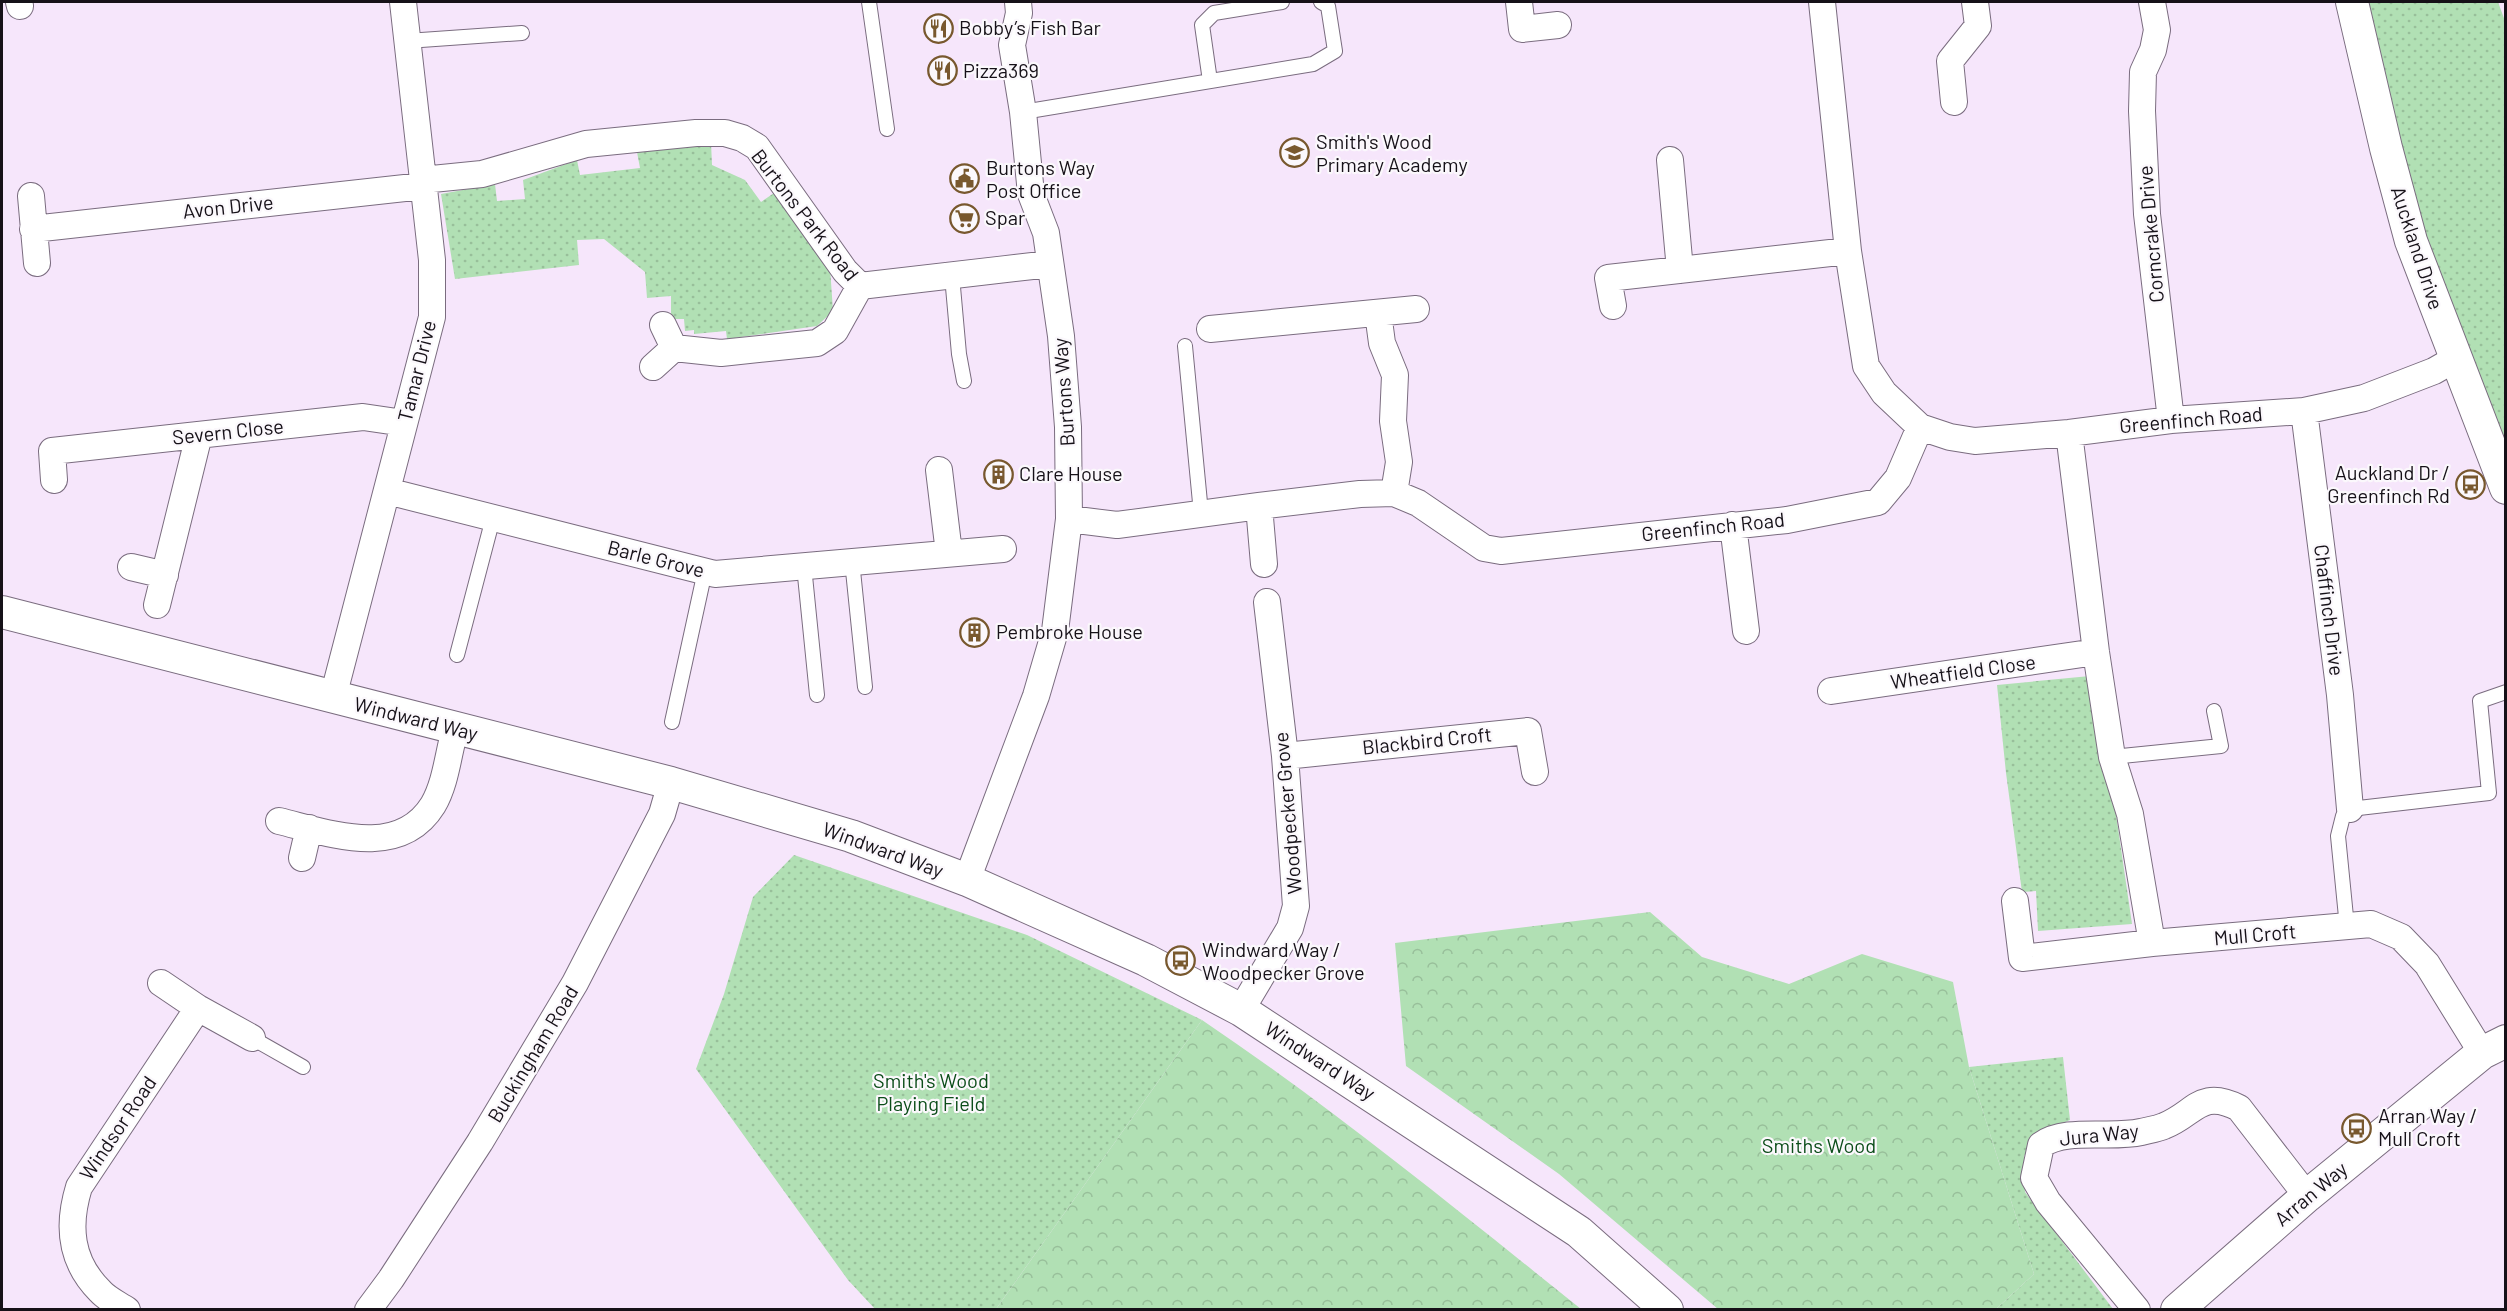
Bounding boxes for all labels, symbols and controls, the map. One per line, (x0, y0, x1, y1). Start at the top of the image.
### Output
restaurant icon: Bobby’s Fish Bar (922, 12, 954, 44)
place label: Bobby’s Fish Bar (959, 15, 1101, 39)
restaurant icon: Pizza369 (926, 55, 958, 87)
place label: Pizza369 (963, 58, 1039, 82)
place label: Smith's Wood Primary Academy (1316, 129, 1468, 176)
school or university icon: Smith's Wood Primary Academy (1279, 137, 1311, 169)
street label: Burtons Park Road (747, 144, 865, 285)
place label: Burtons Way Post Office (986, 155, 1095, 202)
public building icon: Burtons Way Post Office (949, 163, 981, 195)
street label: Corncrake Drive (2132, 164, 2168, 304)
street label: Auckland Drive (2387, 183, 2449, 312)
street label: Avon Drive (181, 189, 274, 223)
supermarket icon: Spar (948, 202, 980, 234)
place label: Spar (985, 205, 1025, 229)
street label: Tamar Drive (392, 317, 440, 424)
street label: Burtons Way (1047, 337, 1079, 447)
street label: Greenfinch Road (2118, 401, 2264, 437)
street label: Severn Close (171, 413, 285, 449)
building icon: Clare House (982, 458, 1014, 490)
place label: Auckland Dr / Greenfinch Rd (2327, 460, 2450, 507)
place label: Clare House (1019, 461, 1123, 485)
bus stop icon: Auckland Dr / Greenfinch Rd (2455, 469, 2487, 501)
street label: Greenfinch Road (1640, 507, 1786, 545)
street label: Barle Grove (605, 534, 707, 582)
street label: Chaffinch Drive (2310, 543, 2350, 677)
building icon: Pembroke House (959, 616, 991, 648)
place label: Pembroke House (996, 619, 1143, 643)
street label: Wheatfield Close (1889, 649, 2037, 693)
street label: Windward Way (352, 691, 481, 745)
street label: Blackbird Croft (1361, 721, 1493, 759)
street label: Woodpecker Grove (1268, 731, 1306, 895)
street label: Windward Way (820, 816, 947, 882)
street label: Mull Croft (2213, 918, 2297, 950)
place label: Windward Way / Woodpecker Grove (1202, 937, 1365, 984)
bus stop icon: Windward Way / Woodpecker Grove (1165, 945, 1197, 977)
street label: Buckingham Road (482, 981, 583, 1126)
street label: Windward Way (1261, 1016, 1380, 1105)
park label: Smith's Wood Playing Field (873, 1068, 989, 1115)
street label: Windsor Road (74, 1071, 161, 1184)
place label: Arran Way / Mull Croft (2378, 1103, 2478, 1150)
bus stop icon: Arran Way / Mull Croft (2341, 1112, 2373, 1144)
street label: Jura Way (2058, 1118, 2140, 1150)
park label: Smiths Wood (1762, 1133, 1876, 1157)
street label: Arran Way (2269, 1156, 2352, 1231)

